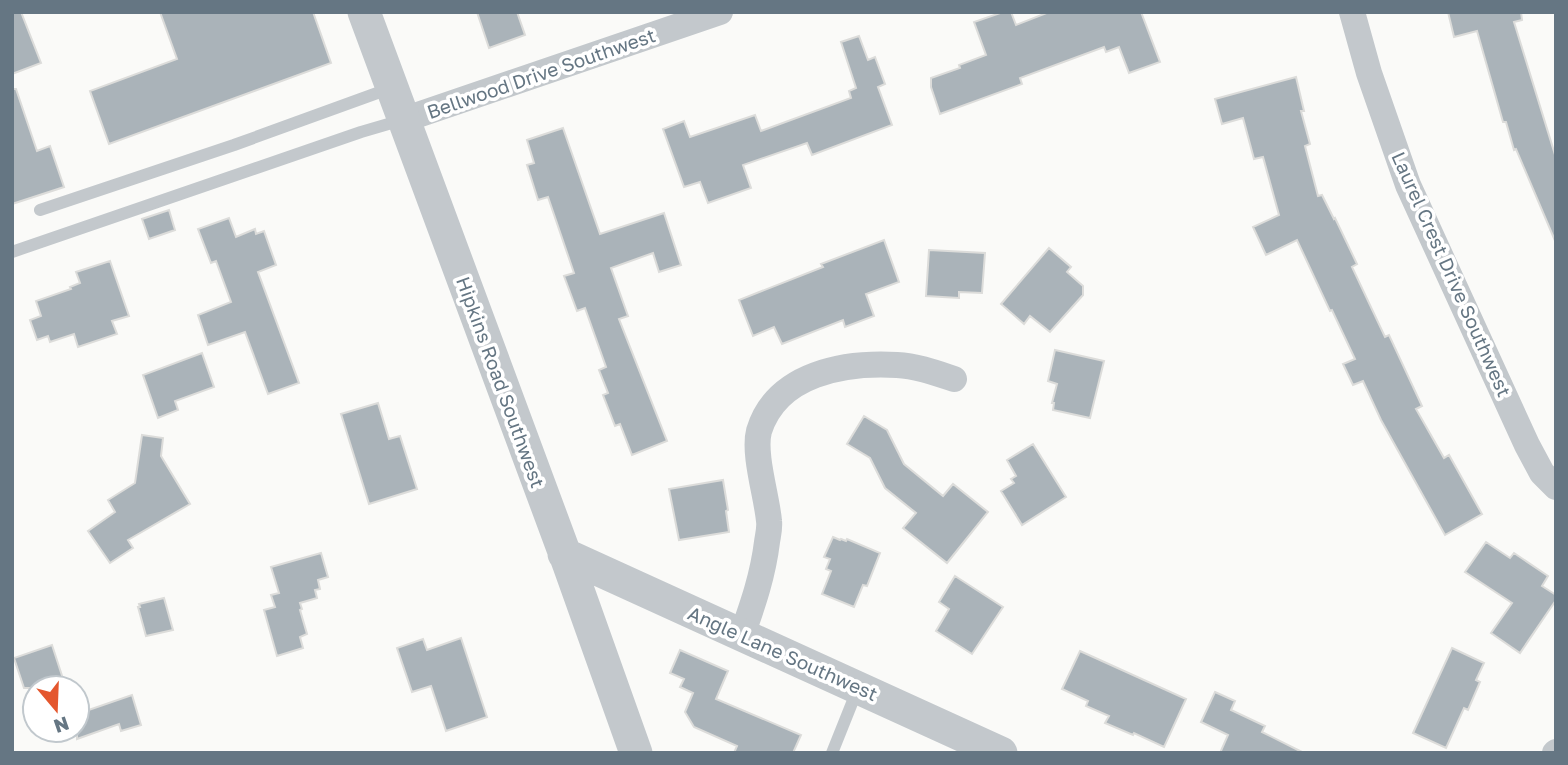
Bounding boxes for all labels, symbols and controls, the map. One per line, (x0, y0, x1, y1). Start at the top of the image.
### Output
street label: Bellwood Drive Southwest (424, 23, 658, 123)
street label: Laurel Crest Drive Southwest (1387, 148, 1517, 400)
street label: Hipkins Road Southwest (452, 273, 550, 491)
street label: Angle Lane Southwest (685, 601, 881, 705)
north arrow (21, 674, 91, 744)
text: N (51, 712, 72, 739)

